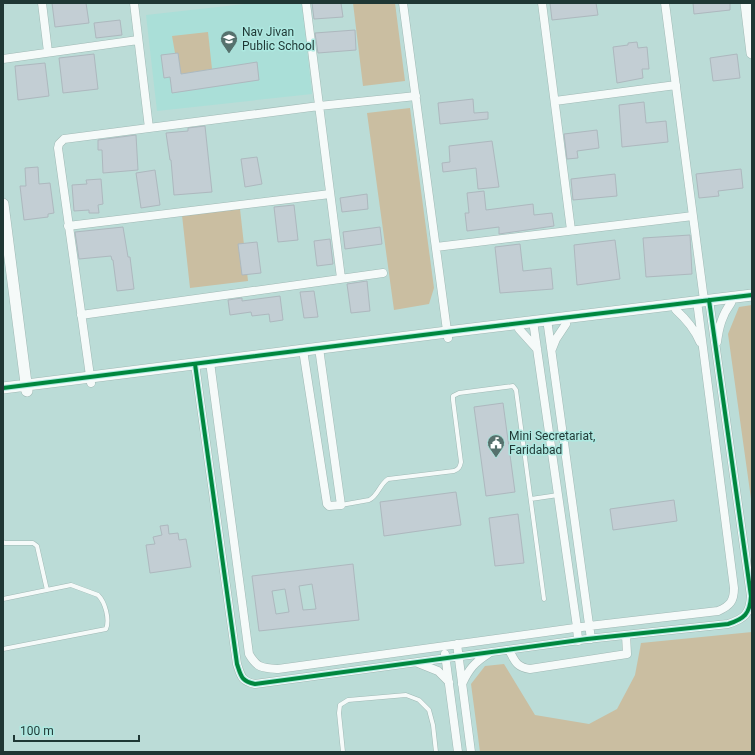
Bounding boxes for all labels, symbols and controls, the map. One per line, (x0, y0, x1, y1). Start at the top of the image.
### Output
place label: Nav Jivan Public School (242, 25, 315, 53)
school or university icon: Nav Jivan Public School (219, 29, 239, 54)
place label: Mini Secretariat, Faridabad (509, 429, 595, 457)
public building icon: Mini Secretariat, Faridabad (486, 433, 506, 458)
scale bar (14, 717, 139, 743)
text: 100 m (20, 724, 54, 738)

